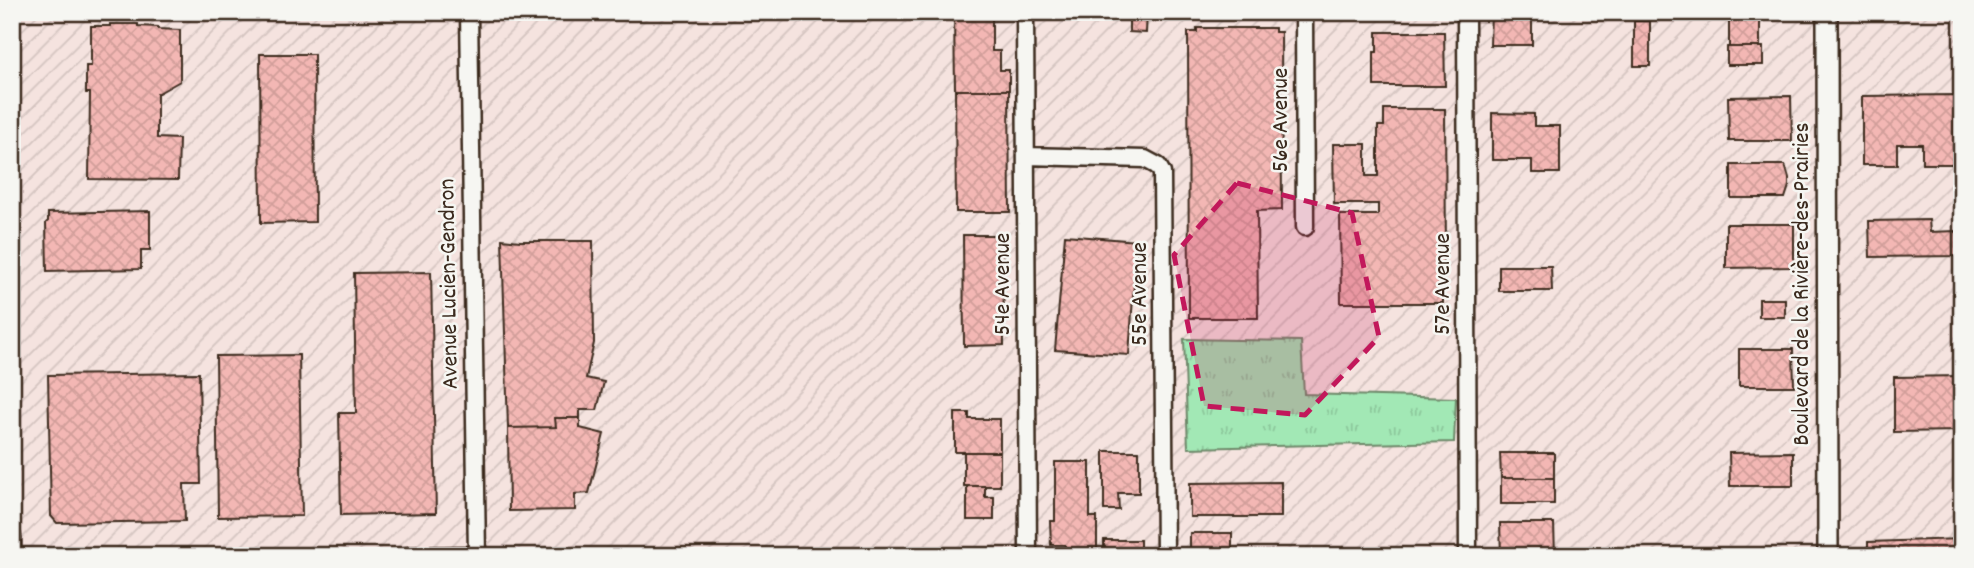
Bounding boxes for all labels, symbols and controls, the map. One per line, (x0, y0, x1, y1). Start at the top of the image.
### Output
street label: 56e Avenue (1265, 68, 1299, 172)
street label: Boulevard de la Rivière-des-Prairies (1786, 122, 1820, 446)
street label: Avenue Lucien-Gendron (431, 178, 469, 390)
street label: 54e Avenue (987, 233, 1021, 335)
street label: 57e Avenue (1427, 233, 1461, 335)
street label: 55e Avenue (1124, 242, 1158, 346)

